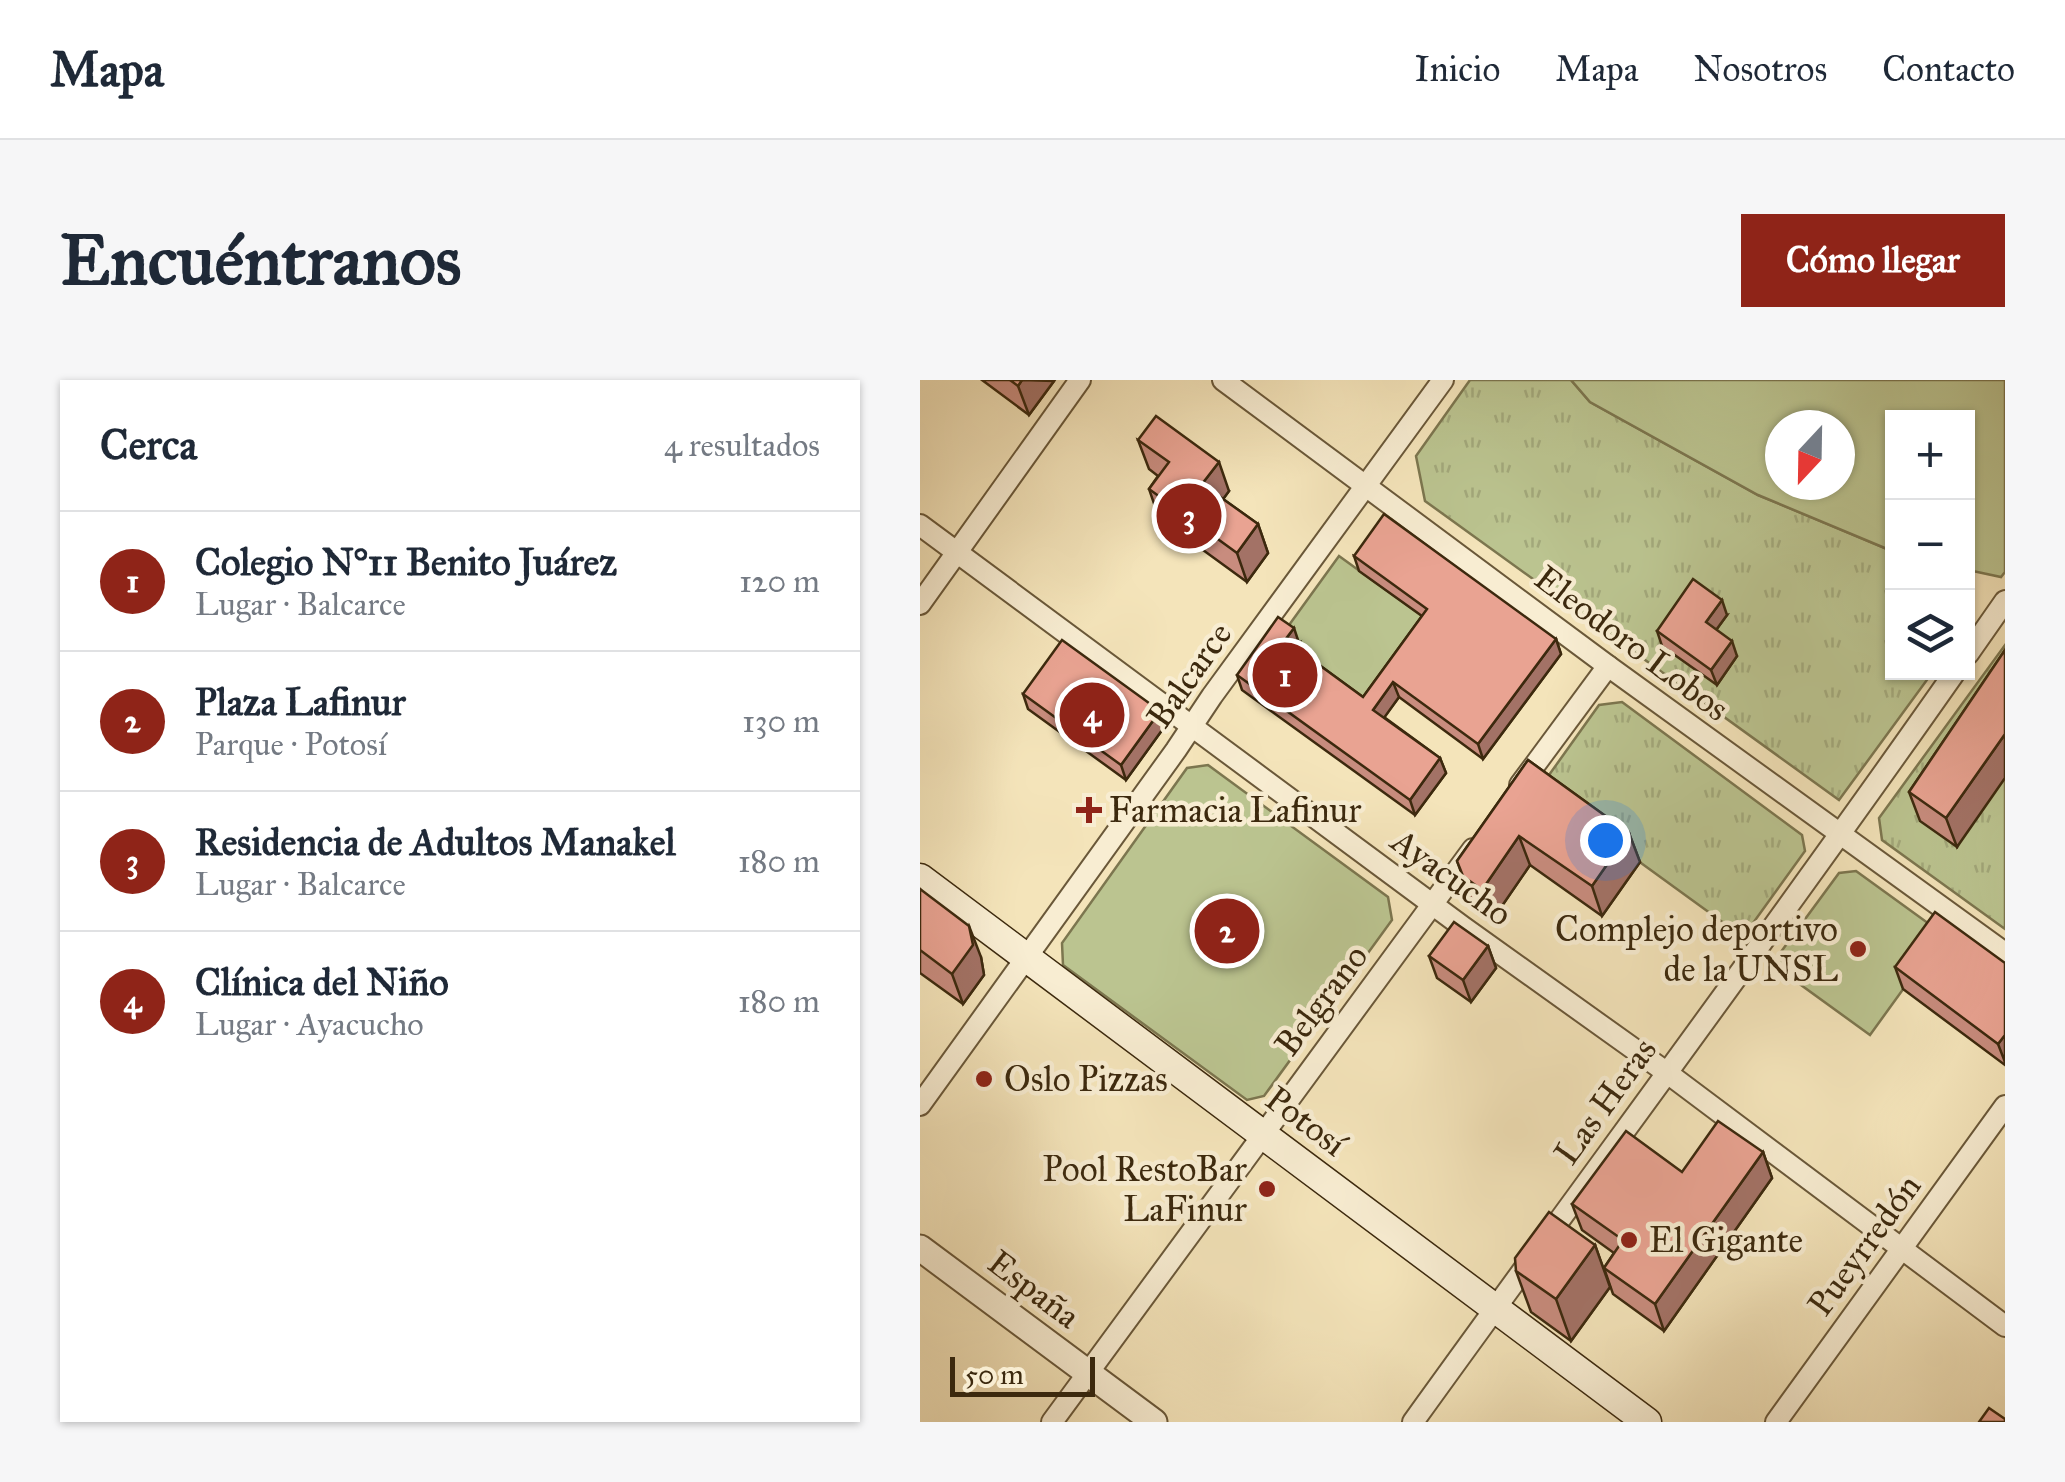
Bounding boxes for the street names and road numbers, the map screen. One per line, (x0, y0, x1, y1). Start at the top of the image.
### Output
street label: Eleodoro Lobos (1526, 556, 1737, 730)
street label: Balcarce (1138, 614, 1241, 736)
street label: Ayacucho (1381, 818, 1520, 936)
street label: Belgrano (1266, 936, 1377, 1064)
street label: Las Heras (1545, 1030, 1666, 1173)
street label: Potosí (1257, 1077, 1356, 1166)
street label: Pueyrredón (1799, 1166, 1930, 1324)
street label: España (979, 1241, 1088, 1338)

